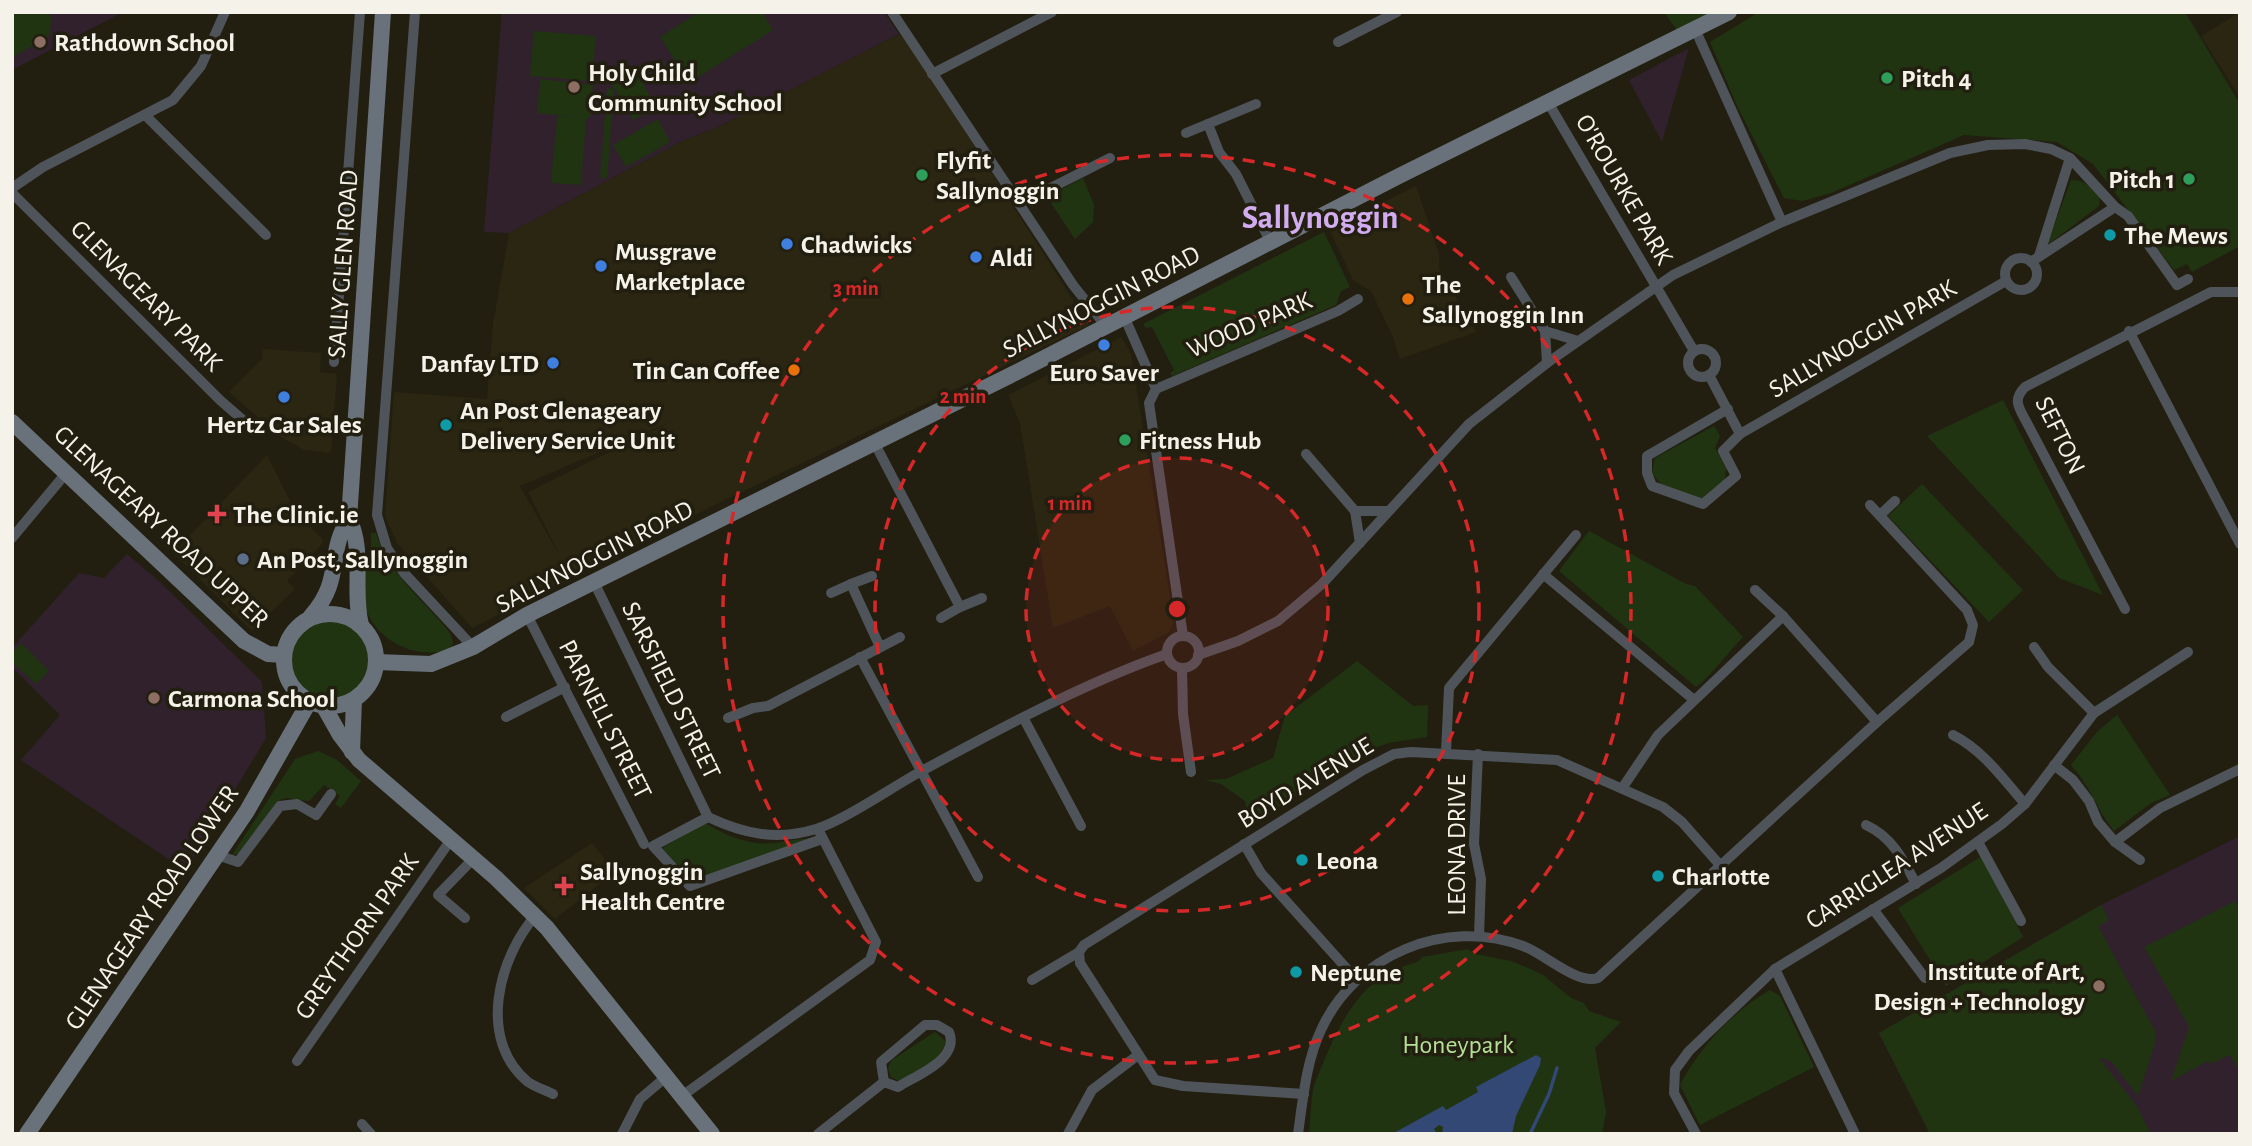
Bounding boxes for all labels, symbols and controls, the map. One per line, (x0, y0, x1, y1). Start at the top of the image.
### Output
place label: Rathdown School (54, 30, 235, 56)
marker: Rathdown School (32, 34, 48, 50)
place label: Holy Child Community School (588, 60, 783, 116)
place label: Pitch 4 (1901, 66, 1972, 92)
marker: Pitch 4 (1879, 70, 1895, 86)
marker: Holy Child Community School (566, 79, 582, 95)
street label: O'ROURKE PARK (1571, 110, 1678, 270)
place label: Flyfit Sallynoggin (936, 148, 1059, 204)
marker: Flyfit Sallynoggin (914, 167, 930, 183)
place label: Pitch 1 (2108, 167, 2175, 193)
street label: SALLY GLEN ROAD (323, 169, 363, 359)
marker: Pitch 1 (2181, 171, 2197, 187)
district label: Sallynoggin (1242, 202, 1398, 235)
street label: GLENAGEARY PARK (66, 215, 227, 377)
place label: The Mews (2124, 223, 2228, 249)
marker: The Mews (2102, 227, 2118, 243)
place label: Chadwicks (801, 232, 912, 258)
marker: Chadwicks (779, 236, 795, 252)
place label: Musgrave Marketplace (615, 239, 745, 295)
street label: SALLYNOGGIN ROAD (999, 241, 1204, 363)
place label: Aldi (990, 245, 1033, 271)
marker: Aldi (968, 249, 984, 265)
marker: Musgrave Marketplace (593, 258, 609, 274)
place label: The Sallynoggin Inn (1422, 272, 1584, 328)
street label: SALLYNOGGIN PARK (1765, 274, 1961, 403)
text: 3 min (833, 278, 879, 299)
street label: WOOD PARK (1183, 287, 1316, 363)
marker: The Sallynoggin Inn (1400, 291, 1416, 307)
marker: Euro Saver (1096, 337, 1112, 353)
place label: Danfay LTD (420, 351, 539, 377)
marker: Danfay LTD (545, 355, 561, 371)
place label: Tin Can Coffee (632, 358, 780, 384)
place label: Euro Saver (1049, 360, 1159, 386)
marker: Tin Can Coffee (786, 362, 802, 378)
text: 2 min (940, 386, 986, 407)
marker: Hertz Car Sales (276, 389, 292, 405)
street label: SEFTON (2030, 393, 2090, 478)
place label: An Post Glenageary Delivery Service Unit (460, 398, 675, 454)
place label: Hertz Car Sales (206, 412, 362, 438)
marker: An Post Glenageary Delivery Service Unit (438, 417, 454, 433)
street label: GLENAGEARY ROAD UPPER (49, 421, 274, 633)
place label: Fitness Hub (1139, 428, 1261, 454)
marker: Fitness Hub (1117, 432, 1133, 448)
text: 1 min (1048, 493, 1092, 514)
street label: SALLYNOGGIN ROAD (492, 496, 697, 618)
place label: The Clinic.ie (233, 502, 358, 528)
marker: The Clinic.ie (207, 504, 227, 524)
place label: An Post, Sallynoggin (257, 547, 468, 573)
marker: An Post, Sallynoggin (235, 551, 251, 567)
centre of rings (1165, 597, 1189, 621)
street label: SARSFIELD STREET (617, 598, 725, 783)
street label: PARNELL STREET (554, 636, 656, 803)
place label: Carmona School (168, 686, 336, 712)
marker: Carmona School (146, 690, 162, 706)
street label: BOYD AVENUE (1233, 732, 1378, 833)
street label: LEONA DRIVE (1444, 774, 1470, 916)
street label: GLENAGEARY ROAD LOWER (60, 781, 243, 1035)
street label: CARRIGLEA AVENUE (1801, 798, 1992, 934)
place label: Leona (1316, 848, 1378, 874)
street label: GREYTHORN PARK (290, 849, 424, 1024)
marker: Leona (1294, 852, 1310, 868)
place label: Sallynoggin Health Centre (580, 859, 725, 915)
place label: Charlotte (1672, 864, 1770, 890)
marker: Charlotte (1650, 868, 1666, 884)
marker: Sallynoggin Health Centre (554, 876, 574, 896)
place label: Institute of Art, Design + Technology (1873, 959, 2085, 1015)
place label: Neptune (1310, 960, 1402, 986)
marker: Neptune (1288, 964, 1304, 980)
marker: Institute of Art, Design + Technology (2091, 978, 2107, 994)
park label: Honeypark (1402, 1032, 1514, 1058)

